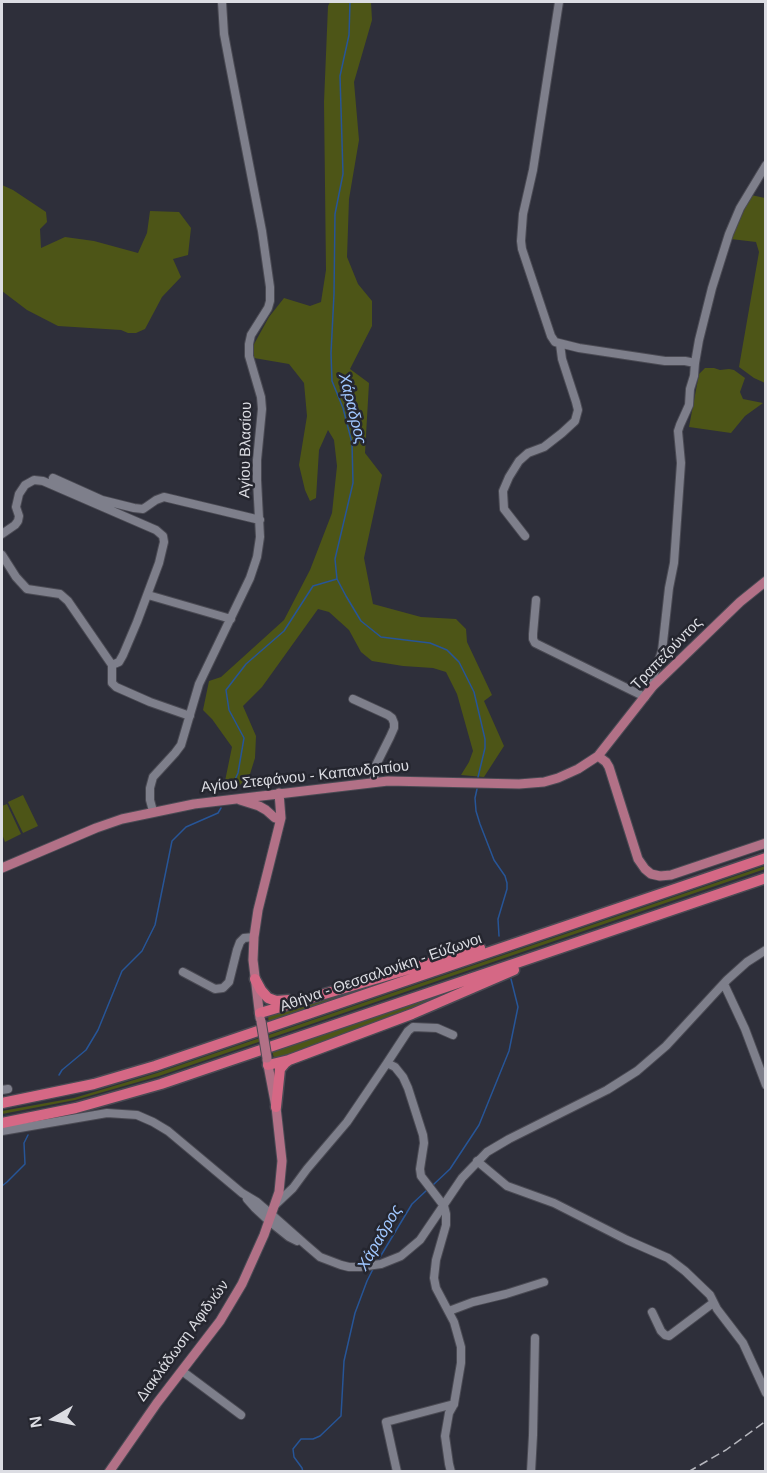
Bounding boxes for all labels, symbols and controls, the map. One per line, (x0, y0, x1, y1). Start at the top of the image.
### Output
water label: Χάραδρος (334, 371, 370, 447)
street label: Αγίου Βλασίου (236, 402, 256, 498)
street label: Τραπεζούντος (628, 614, 706, 694)
street label: Αγίου Στεφάνου - Καπανδριτίου (200, 757, 410, 797)
street label: Αθήνα - Θεσσαλονίκη - Εύζωνοι (278, 930, 484, 1016)
water label: Χάραδρος (353, 1202, 407, 1274)
street label: Διακλάδωση Αφιδνών (133, 1277, 233, 1405)
north arrow (24, 1389, 84, 1449)
text: N (26, 1415, 45, 1429)

